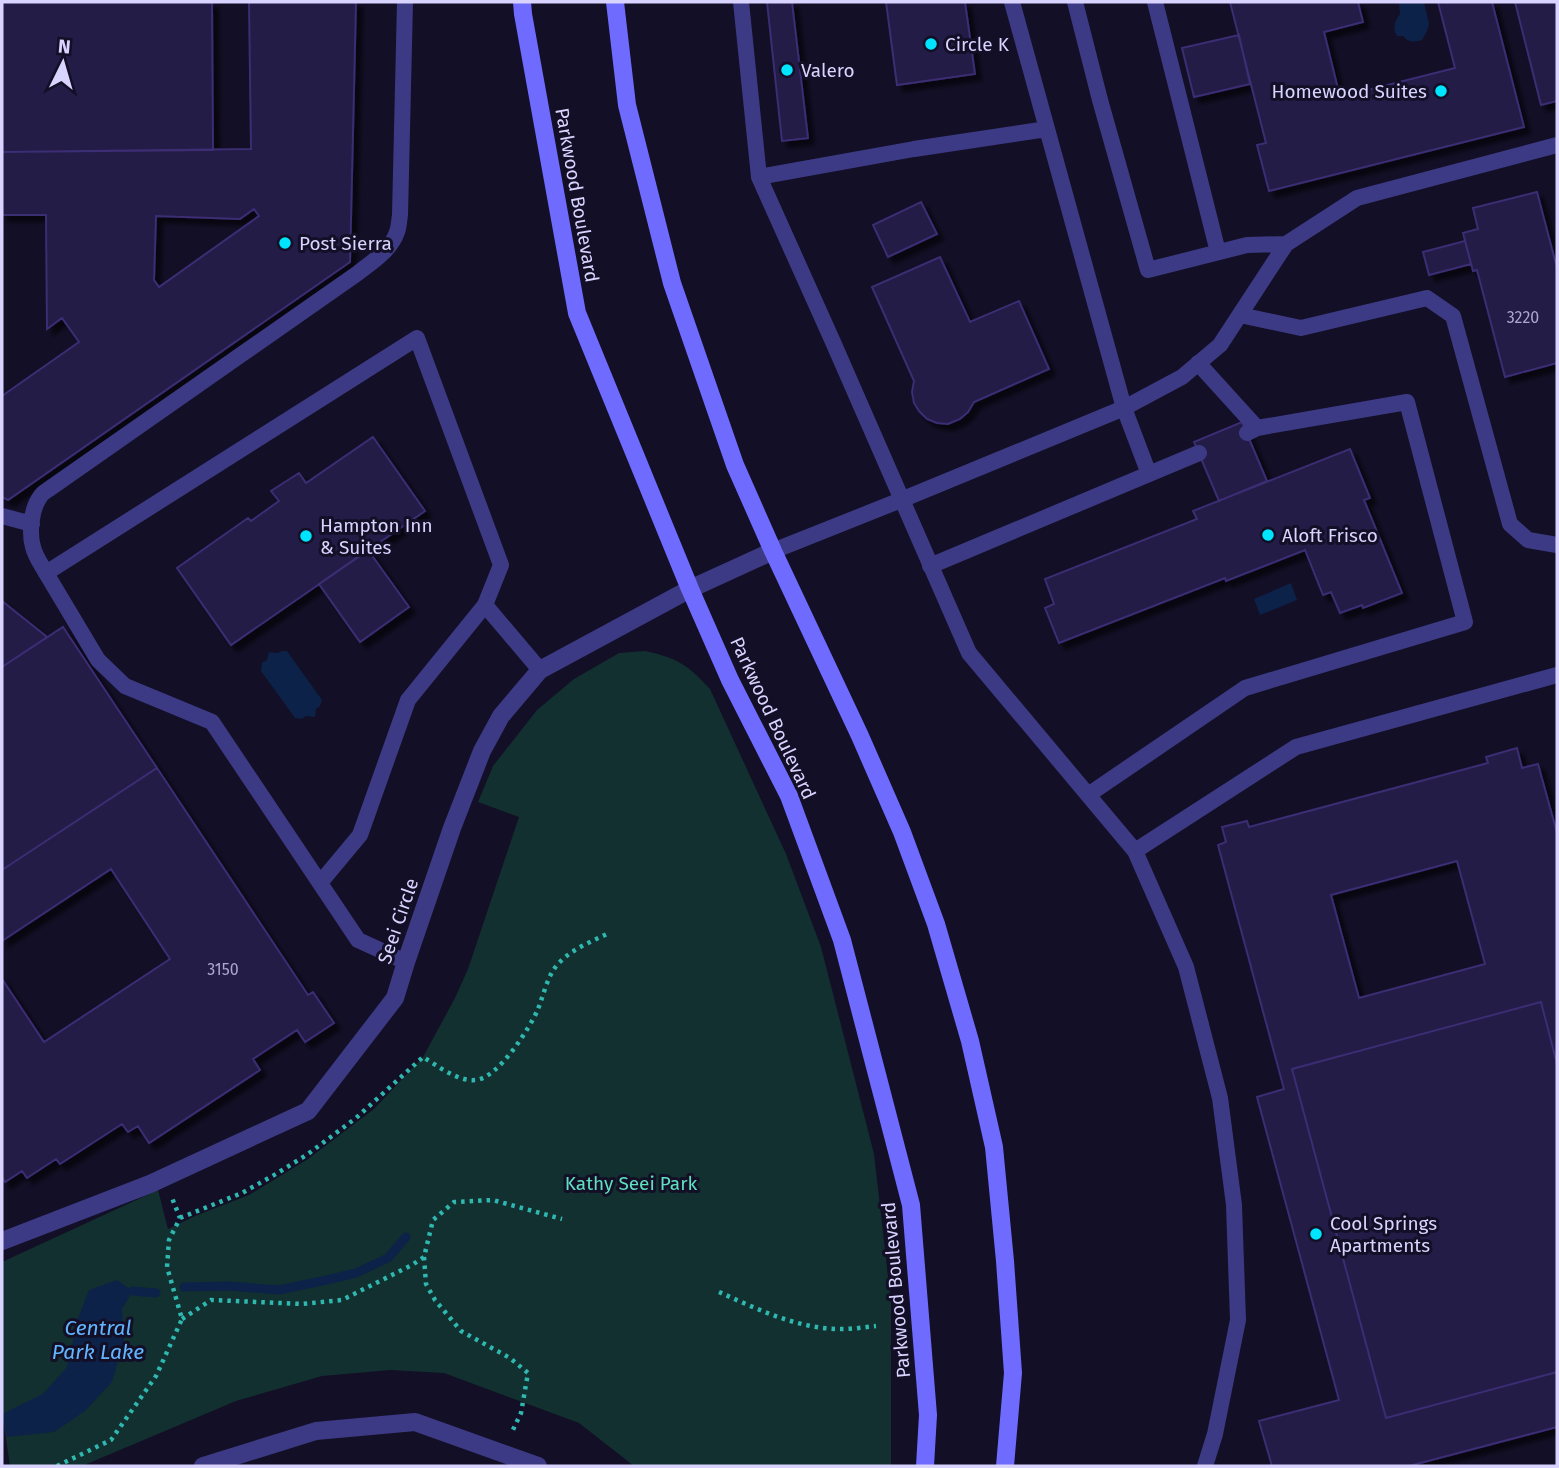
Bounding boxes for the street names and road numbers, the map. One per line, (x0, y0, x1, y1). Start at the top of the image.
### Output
street label: Parkwood Boulevard (550, 106, 604, 284)
street label: Parkwood Boulevard (725, 633, 821, 803)
street label: Seei Circle (373, 875, 423, 967)
street label: Parkwood Boulevard (877, 1201, 915, 1379)

